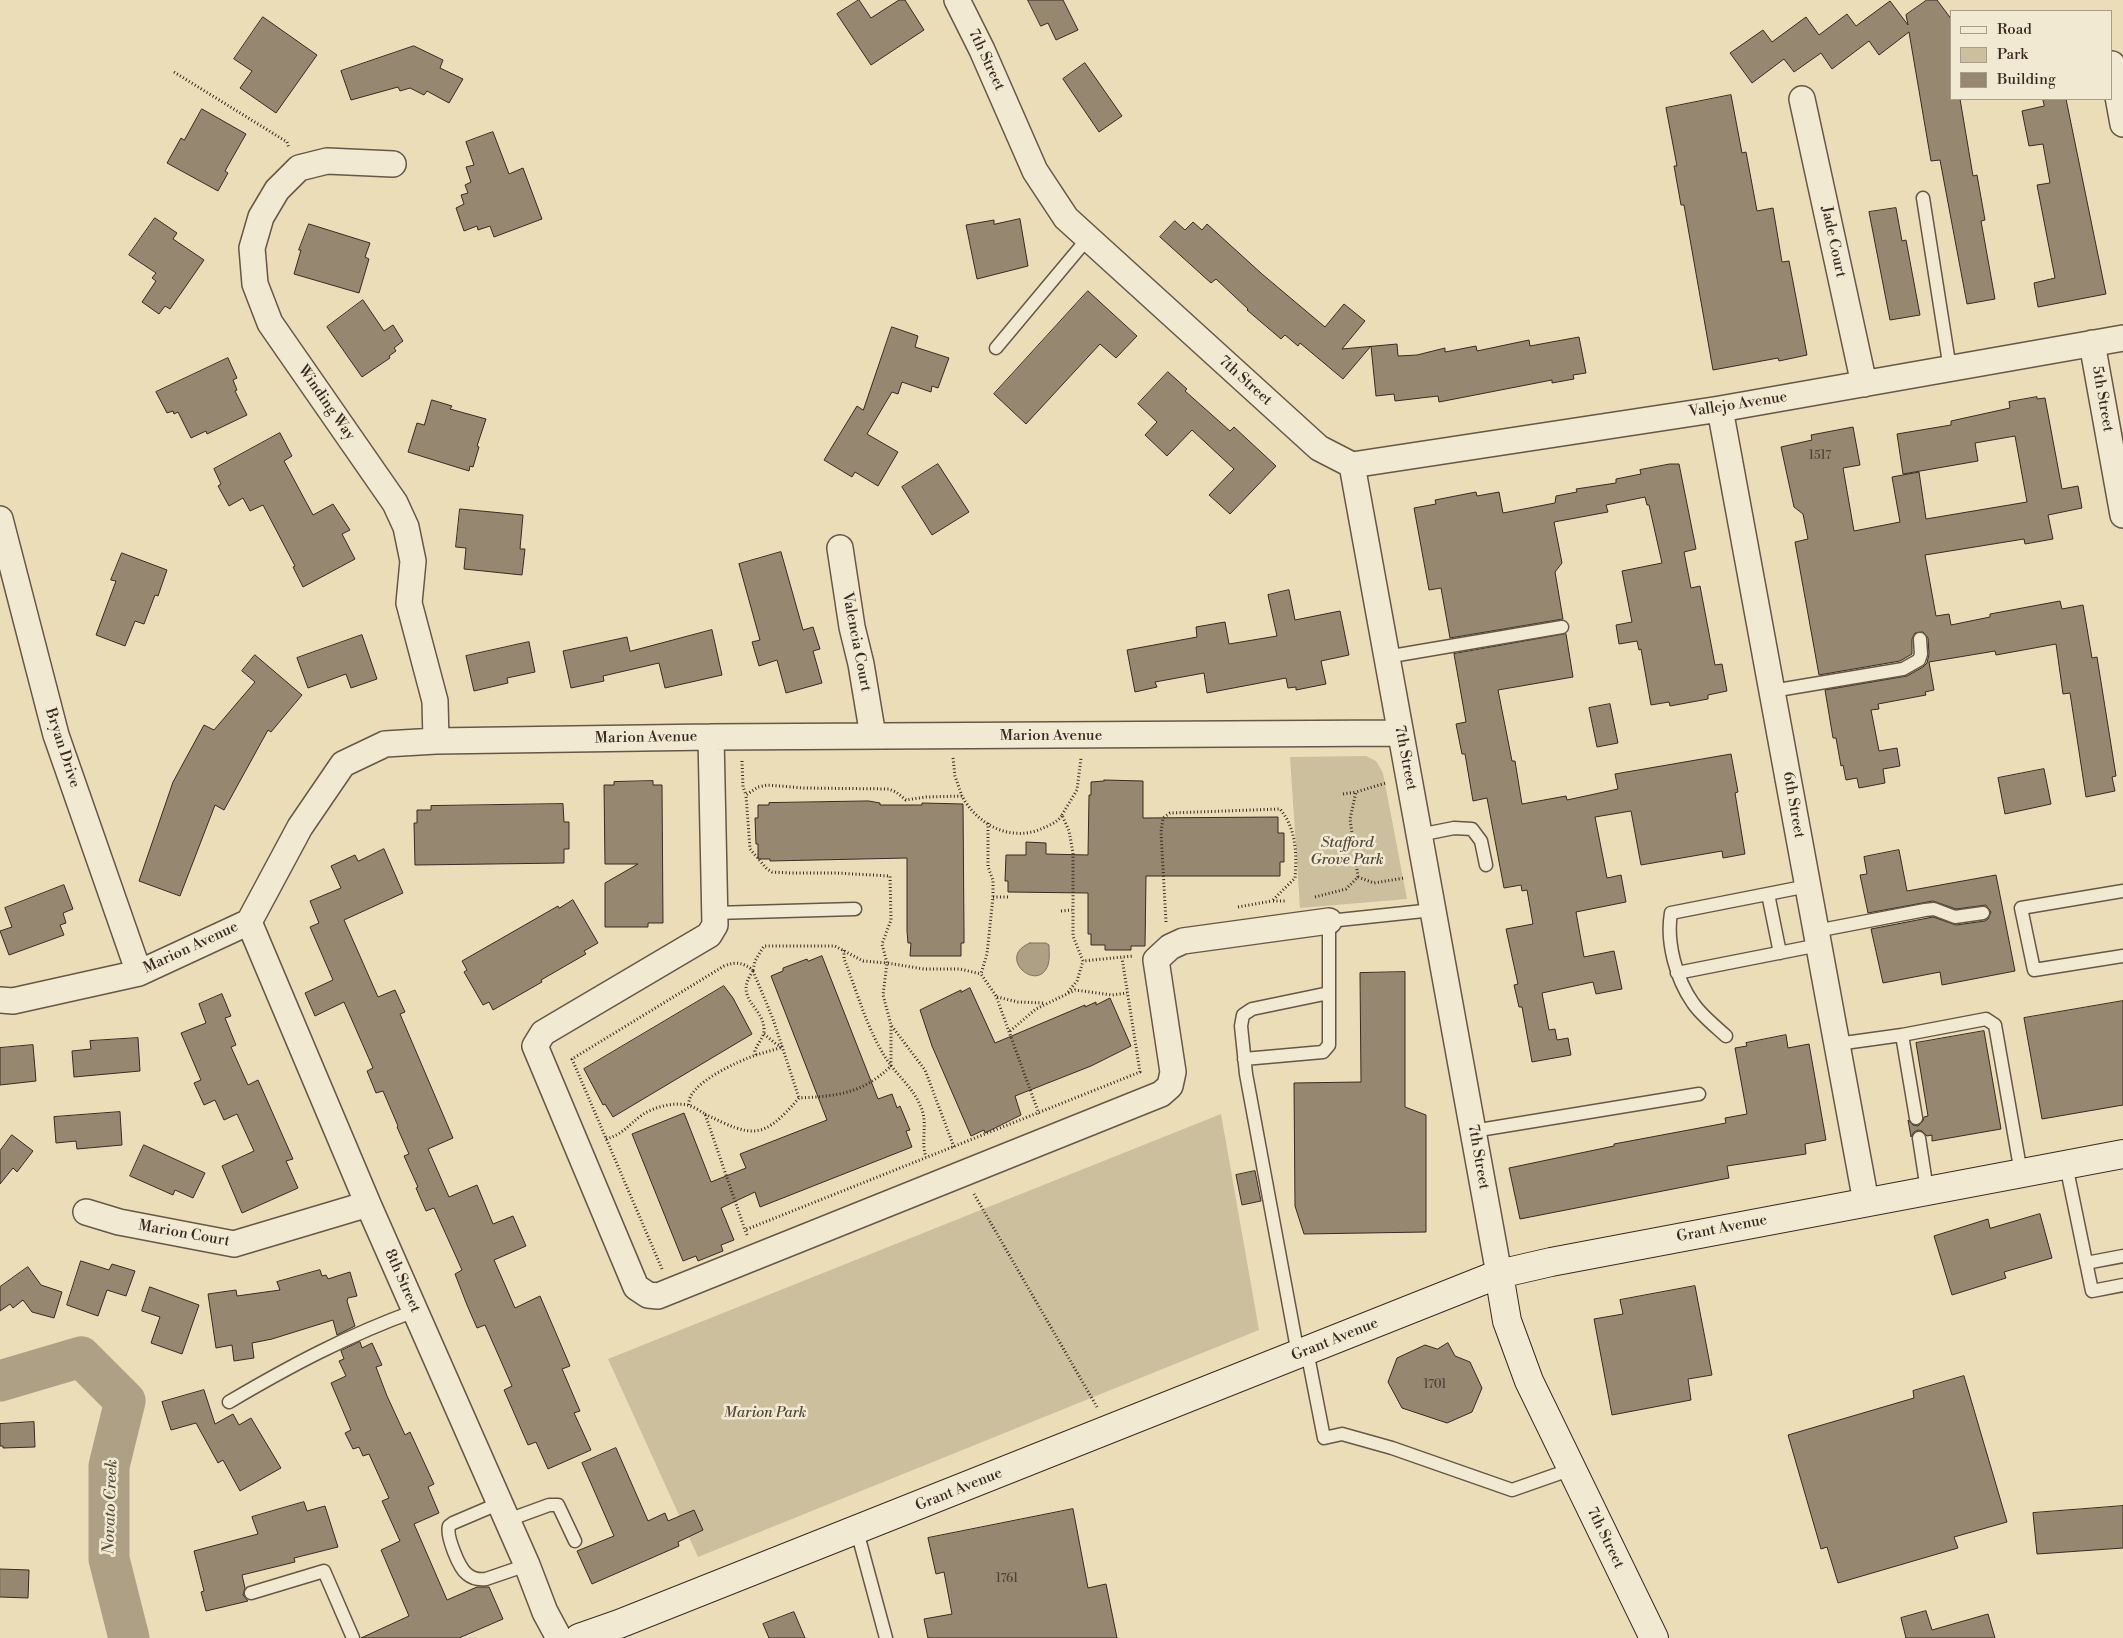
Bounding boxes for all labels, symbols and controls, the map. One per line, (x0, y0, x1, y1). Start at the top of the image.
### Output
legend (1950, 10, 2113, 100)
text: Road (1997, 20, 2032, 39)
street label: 7th Street (964, 26, 1008, 94)
text: Park (1997, 45, 2028, 64)
text: Building (1997, 70, 2056, 89)
street label: Jade Court (1817, 205, 1849, 279)
street label: 7th Street (1215, 352, 1275, 410)
street label: Winding Way (293, 362, 359, 444)
street label: 5th Street (2087, 365, 2117, 433)
street label: Vallejo Avenue (1688, 388, 1788, 422)
house number: 1517 (1809, 449, 1831, 463)
street label: Valencia Court (838, 591, 874, 693)
street label: Bryan Drive (41, 706, 83, 790)
street label: 7th Street (1390, 724, 1420, 792)
street label: Marion Avenue (1000, 727, 1102, 745)
street label: Marion Avenue (595, 728, 697, 748)
street label: 6th Street (1778, 770, 1808, 840)
park label: Stafford Grove Park (1310, 834, 1384, 869)
street label: Marion Avenue (141, 918, 241, 978)
street label: 7th Street (1463, 1123, 1493, 1191)
street label: Grant Avenue (1675, 1211, 1769, 1247)
street label: Marion Court (137, 1217, 231, 1251)
street label: 8th Street (380, 1247, 424, 1315)
street label: Grant Avenue (1289, 1314, 1381, 1366)
house number: 1701 (1423, 1378, 1447, 1392)
park label: Marion Park (724, 1404, 806, 1422)
water label: Novato Creek (100, 1459, 122, 1555)
street label: Grant Avenue (913, 1464, 1005, 1516)
street label: 7th Street (1582, 1504, 1628, 1572)
house number: 1761 (996, 1572, 1018, 1586)

